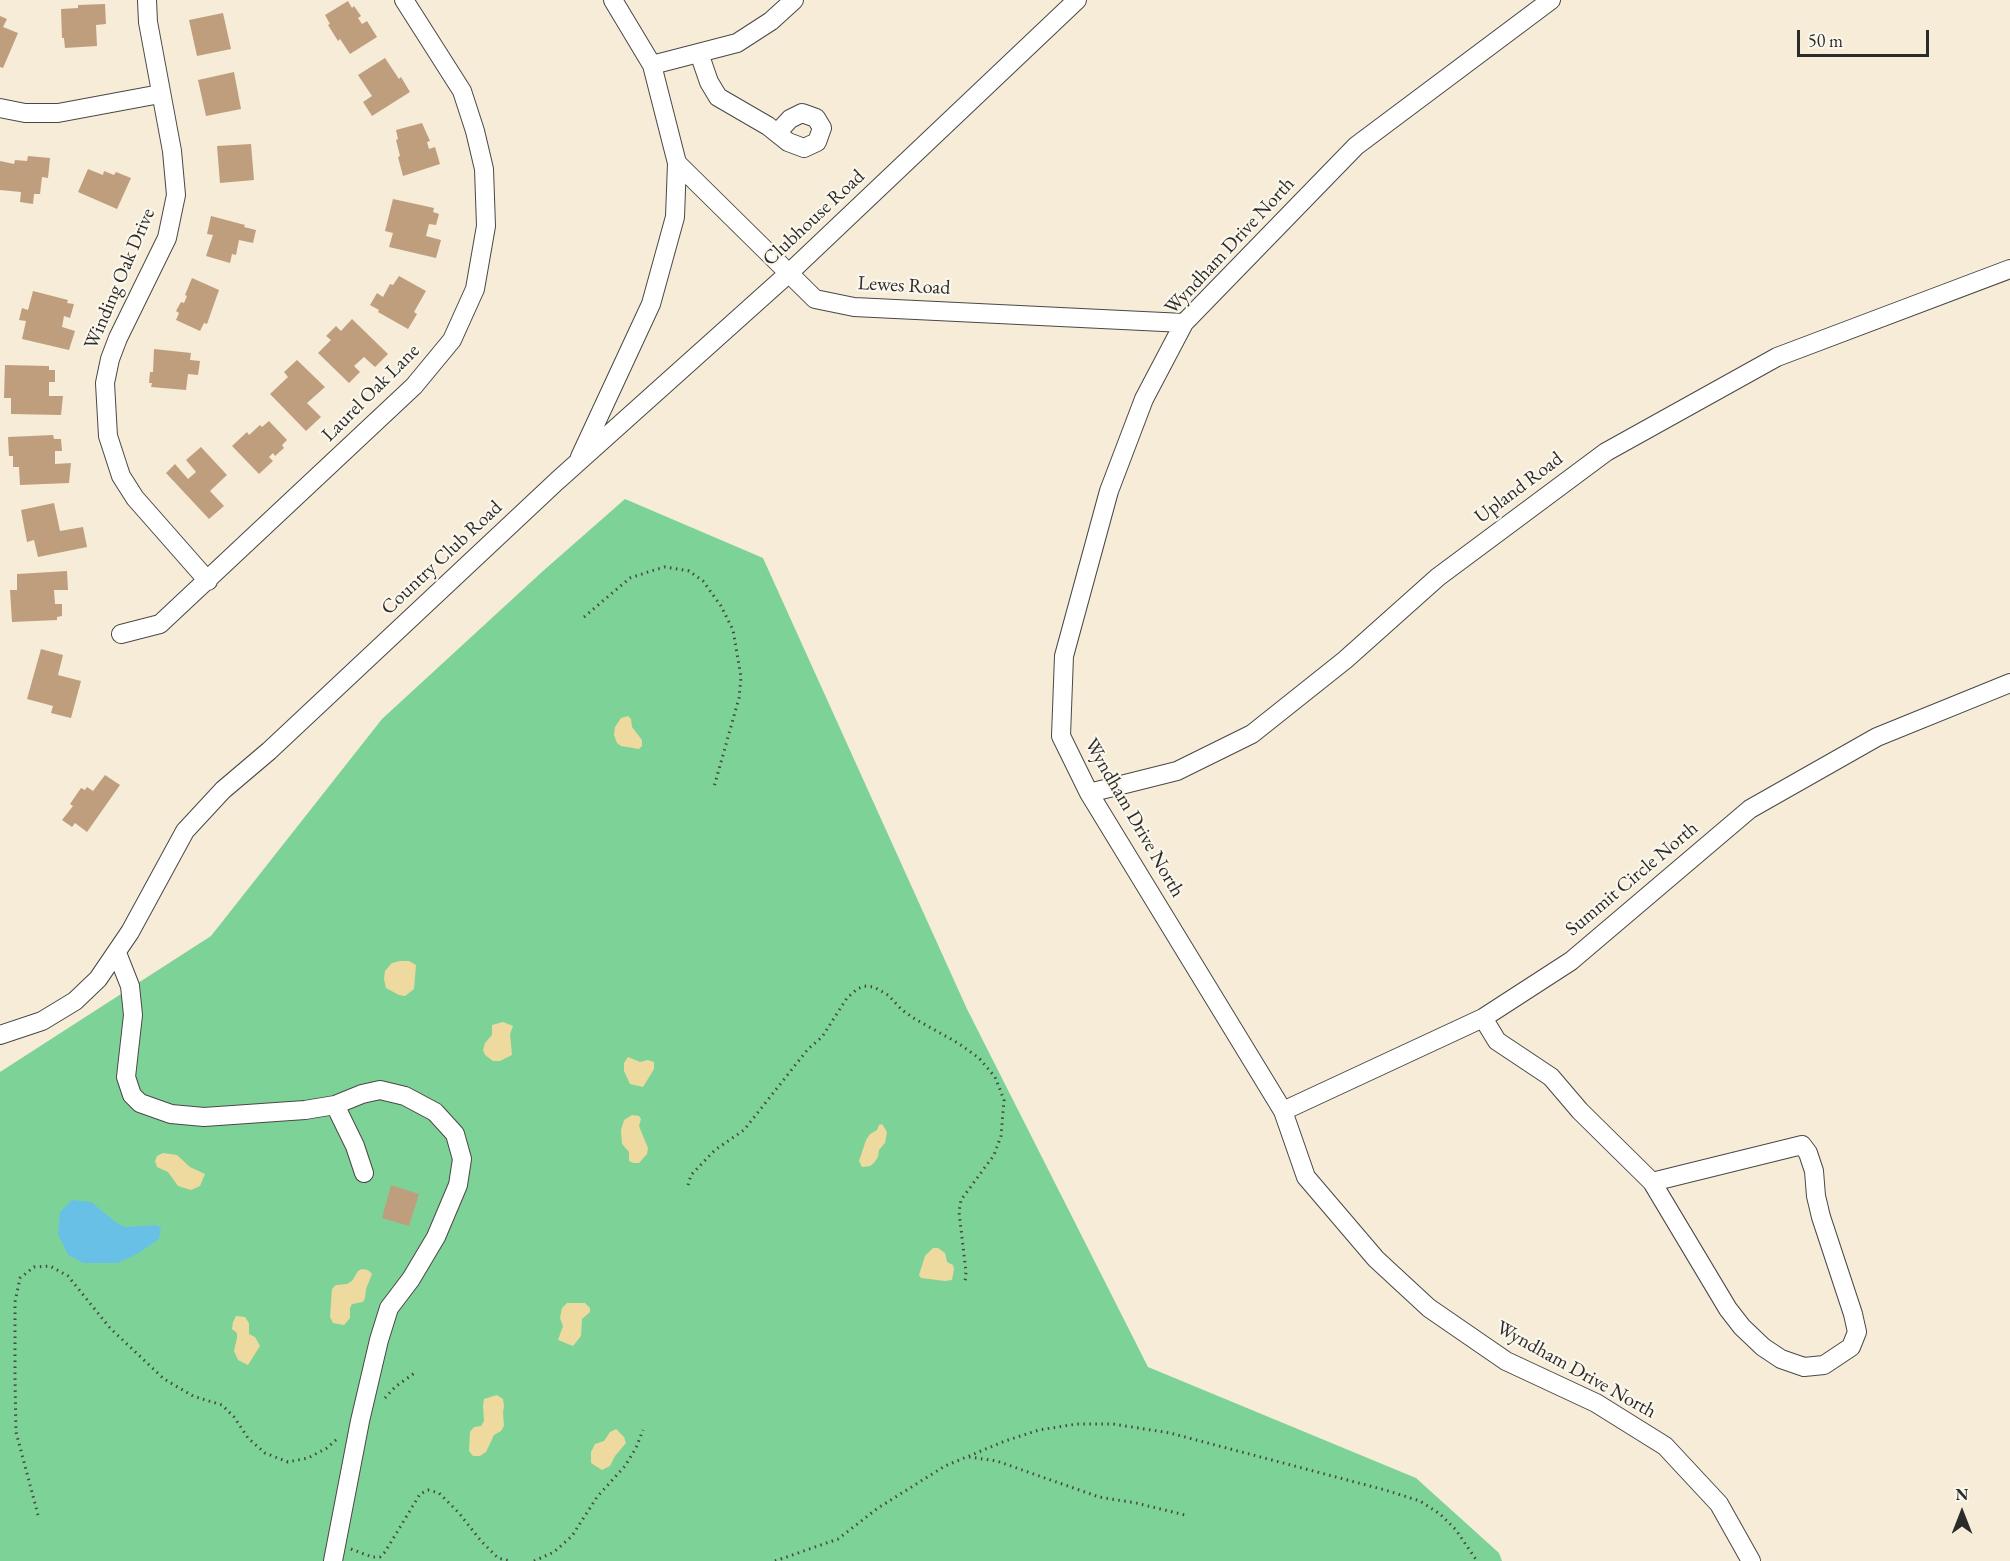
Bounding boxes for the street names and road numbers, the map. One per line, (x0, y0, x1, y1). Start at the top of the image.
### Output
street label: Clubhouse Road (758, 165, 870, 271)
street label: Wyndham Drive North (1160, 172, 1300, 320)
street label: Winding Oak Drive (79, 205, 161, 353)
street label: Lewes Road (857, 272, 951, 300)
street label: Laurel Oak Lane (317, 339, 425, 447)
street label: Upland Road (1470, 447, 1568, 529)
street label: Country Club Road (377, 496, 507, 620)
street label: Wyndham Drive North (1079, 734, 1189, 902)
street label: Summit Circle North (1561, 817, 1703, 941)
street label: Wyndham Drive North (1492, 1316, 1660, 1424)

